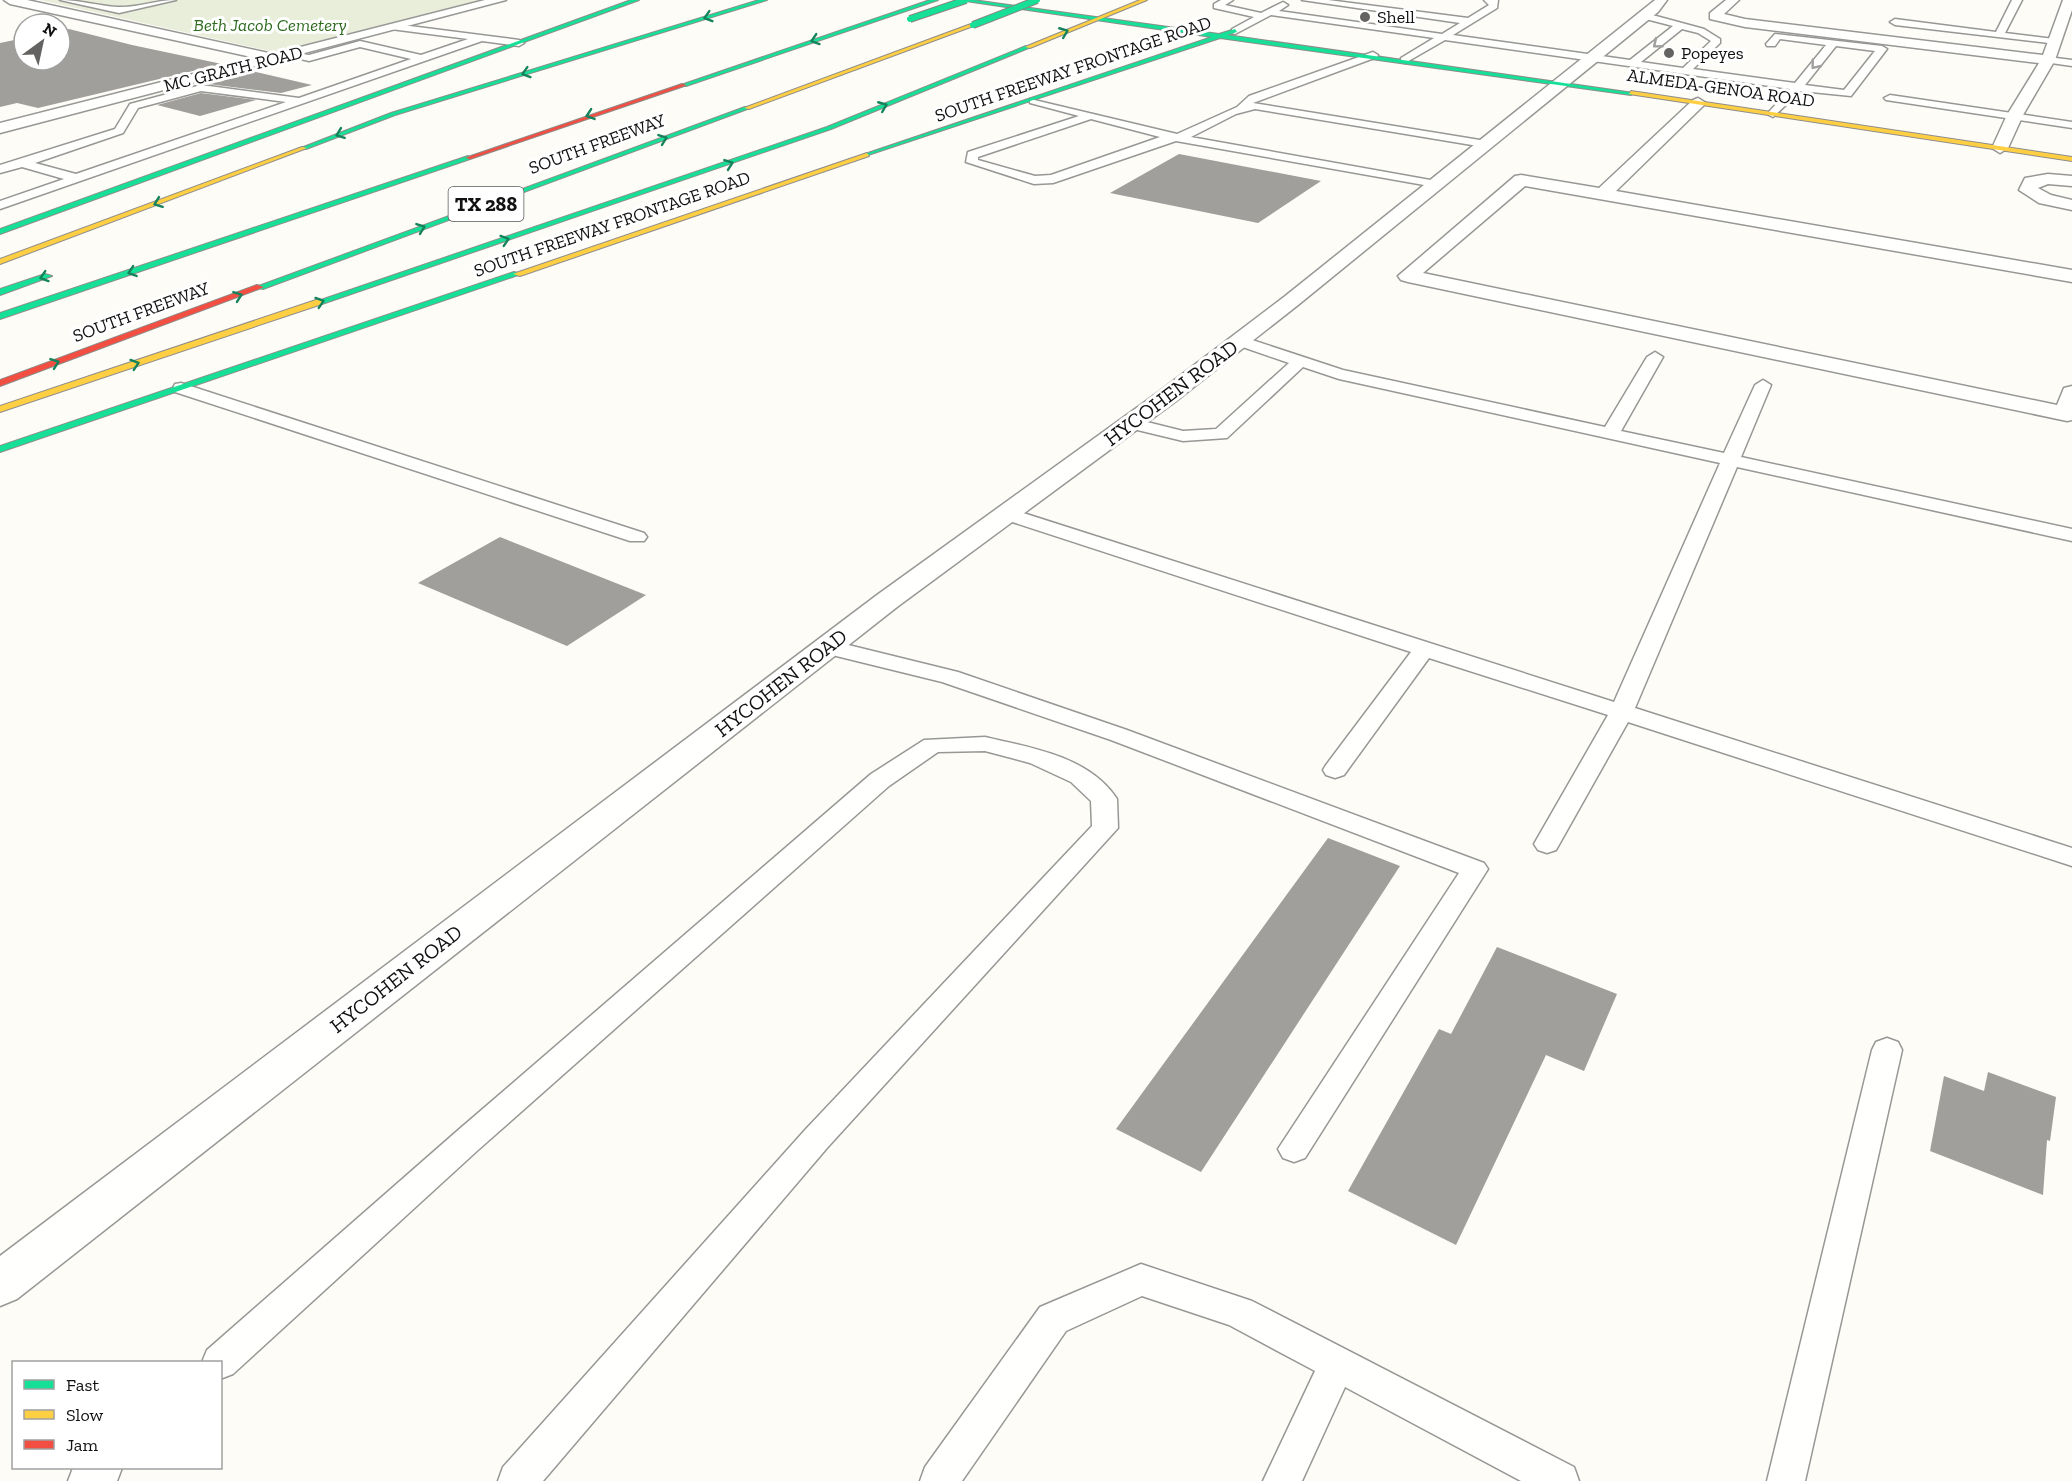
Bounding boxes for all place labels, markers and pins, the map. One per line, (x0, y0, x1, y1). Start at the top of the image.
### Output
place label: Shell (1377, 6, 1415, 28)
marker: Shell (1358, 10, 1372, 24)
place label: Popeyes (1681, 42, 1744, 64)
marker: Popeyes (1662, 46, 1676, 60)

